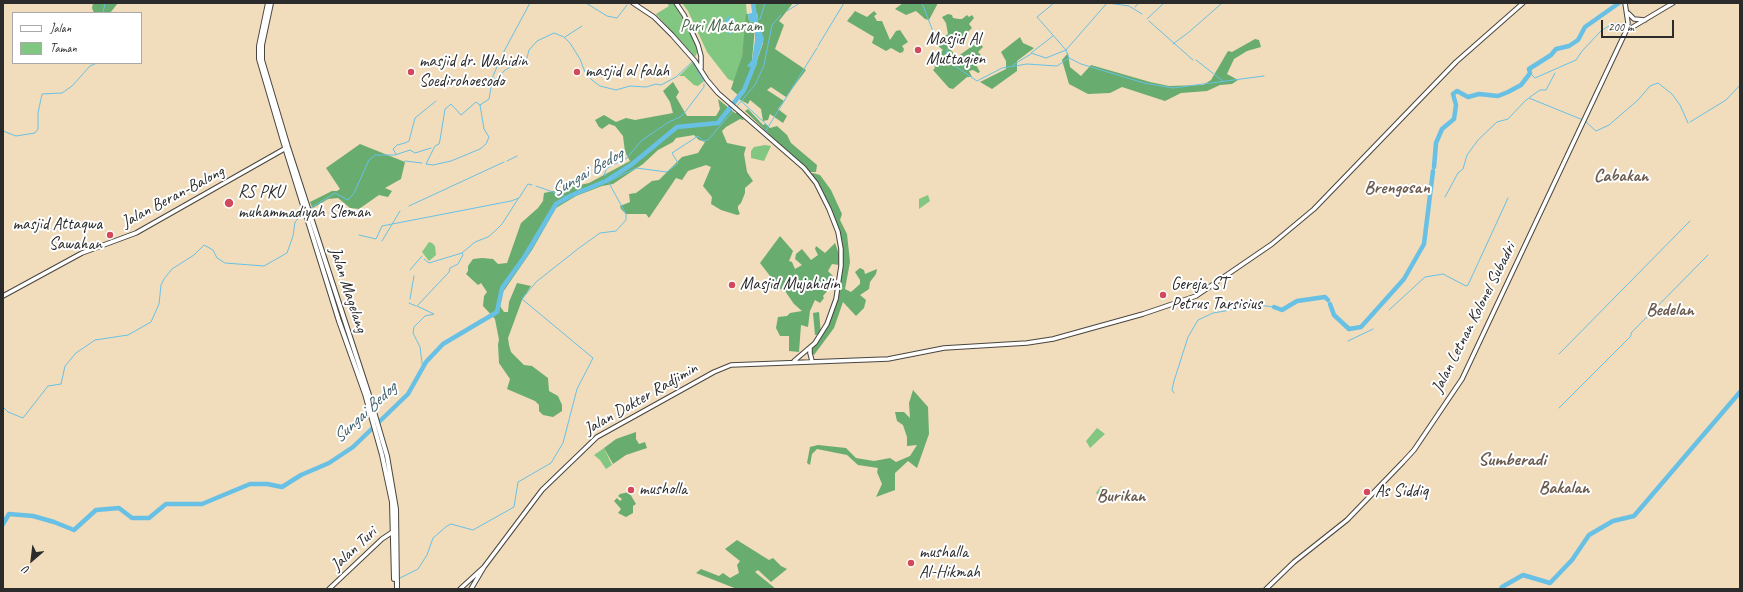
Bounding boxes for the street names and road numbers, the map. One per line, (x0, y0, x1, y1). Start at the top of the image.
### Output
street label: Jalan Beran-Balong (118, 161, 228, 233)
street label: Jalan Letnan Kolonel Subadri (1427, 240, 1521, 396)
street label: Jalan Magelang (325, 245, 371, 335)
street label: Jalan Dokter Radjimin (581, 358, 701, 440)
street label: Jalan Turi (327, 523, 381, 575)

